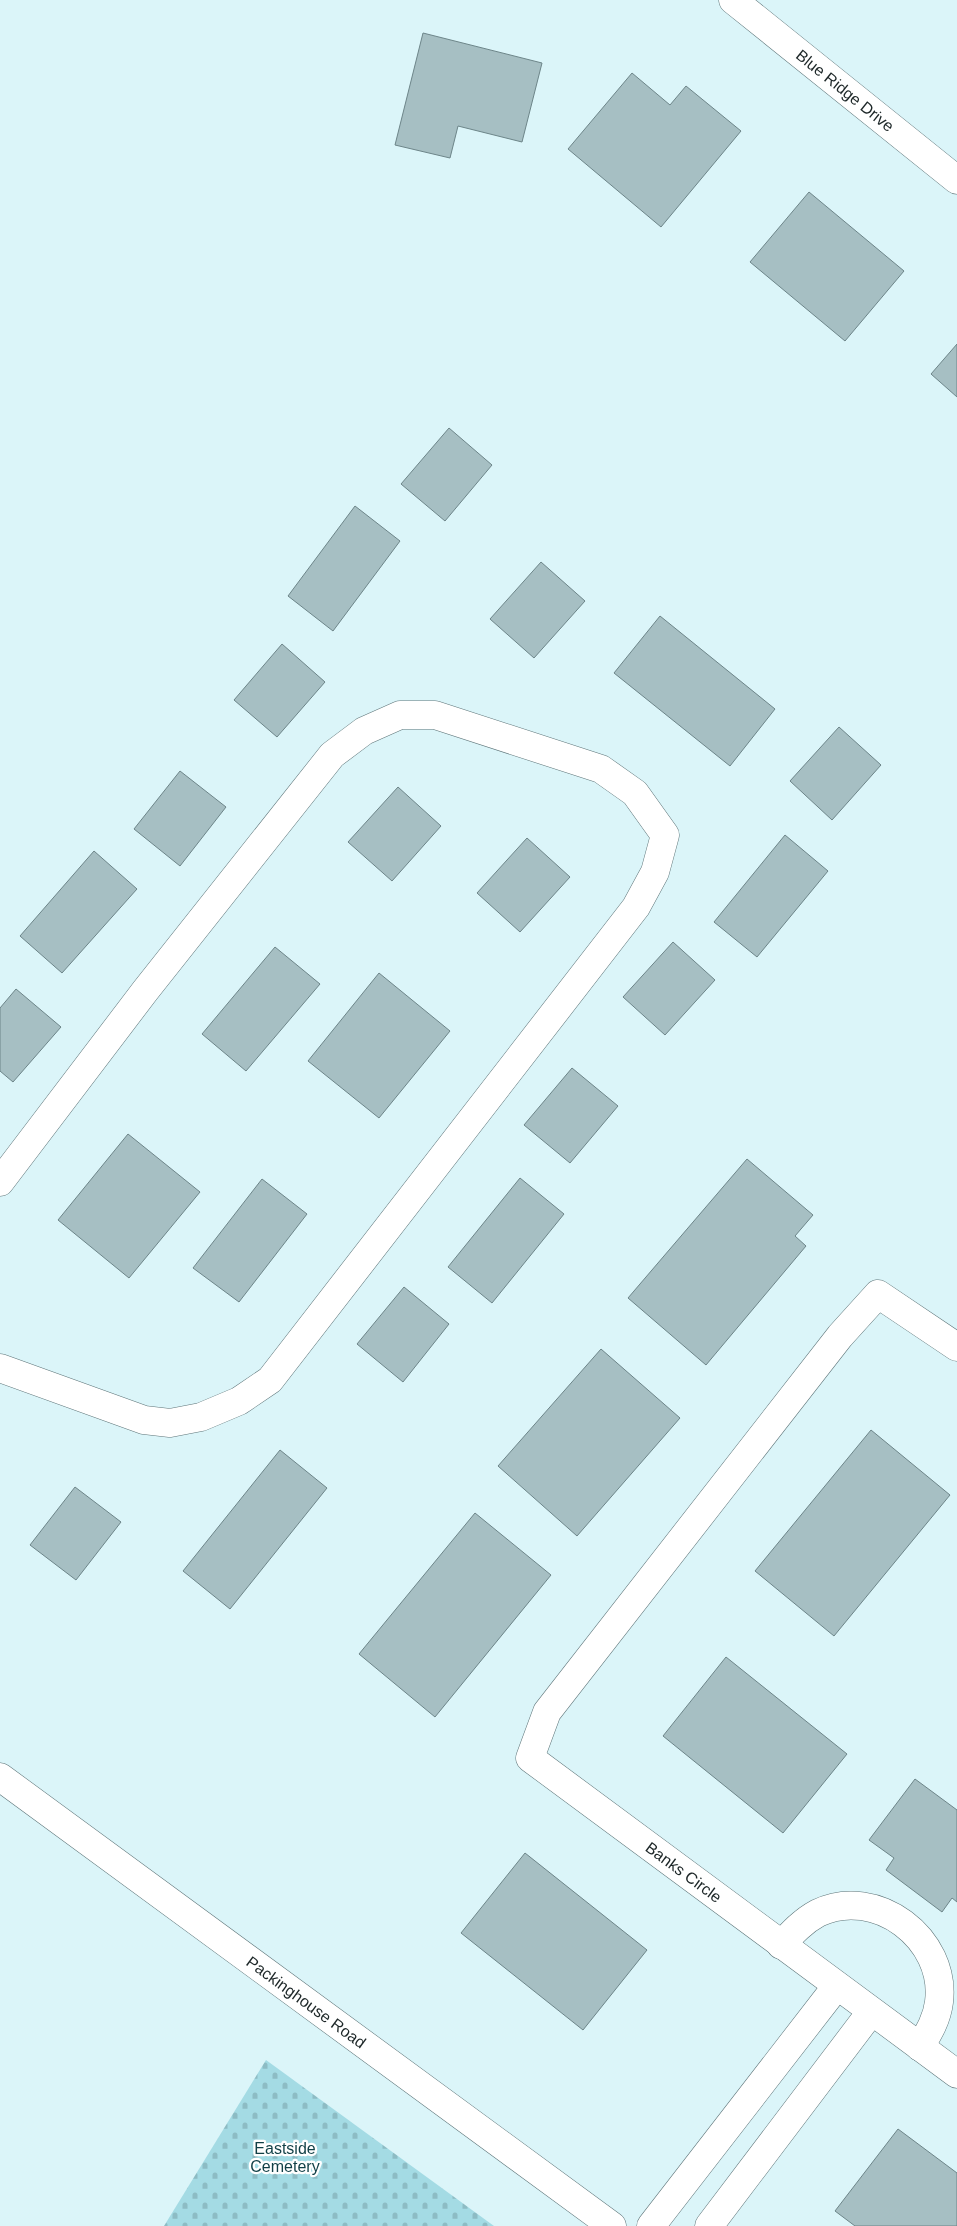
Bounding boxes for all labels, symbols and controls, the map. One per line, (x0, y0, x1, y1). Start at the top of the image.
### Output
street label: Blue Ridge Drive (793, 46, 897, 135)
street label: Banks Circle (643, 1838, 725, 1906)
street label: Packinghouse Road (244, 1953, 369, 2051)
park label: Eastside Cemetery (250, 2140, 320, 2175)

